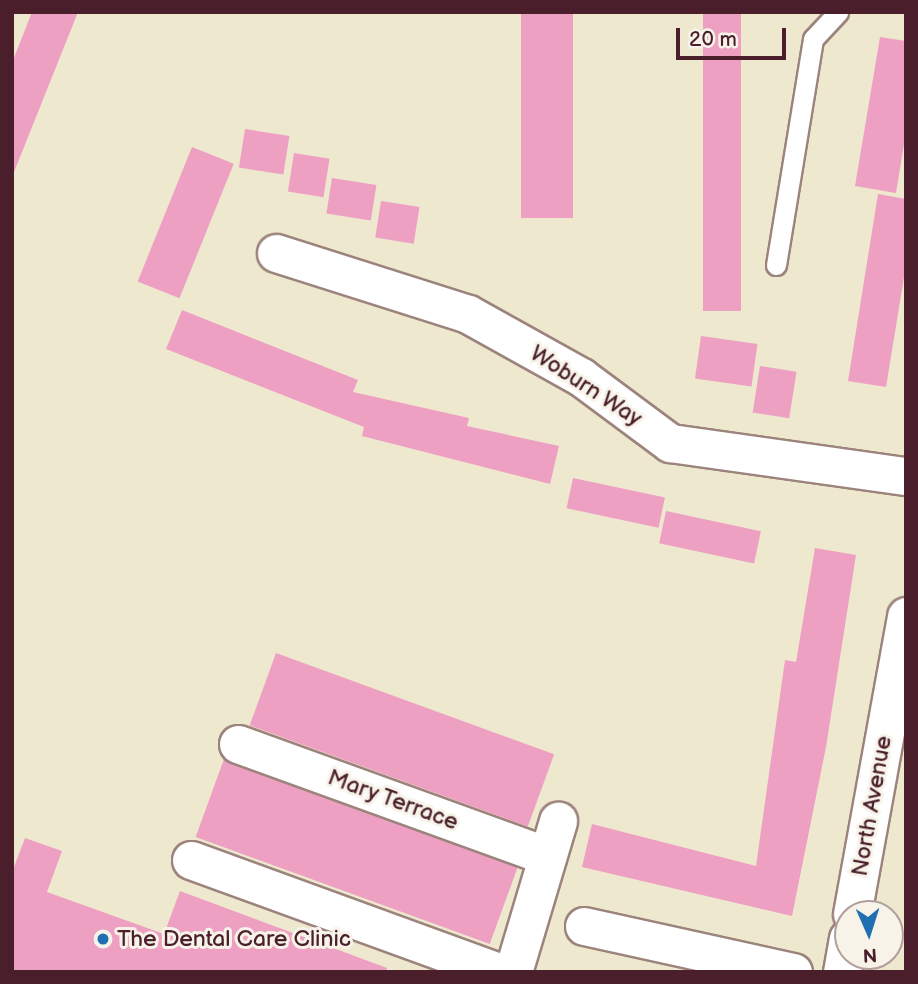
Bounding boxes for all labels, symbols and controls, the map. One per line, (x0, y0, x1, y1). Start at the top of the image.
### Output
scale bar (680, 14, 790, 58)
text: 20 m (689, 27, 737, 52)
street label: Woburn Way (524, 339, 648, 433)
street label: North Avenue (846, 734, 898, 878)
street label: Mary Terrace (323, 763, 463, 837)
north arrow (834, 900, 904, 970)
place label: The Dental Care Clinic (117, 925, 351, 953)
marker: The Dental Care Clinic (95, 931, 111, 947)
text: N (862, 943, 878, 966)

